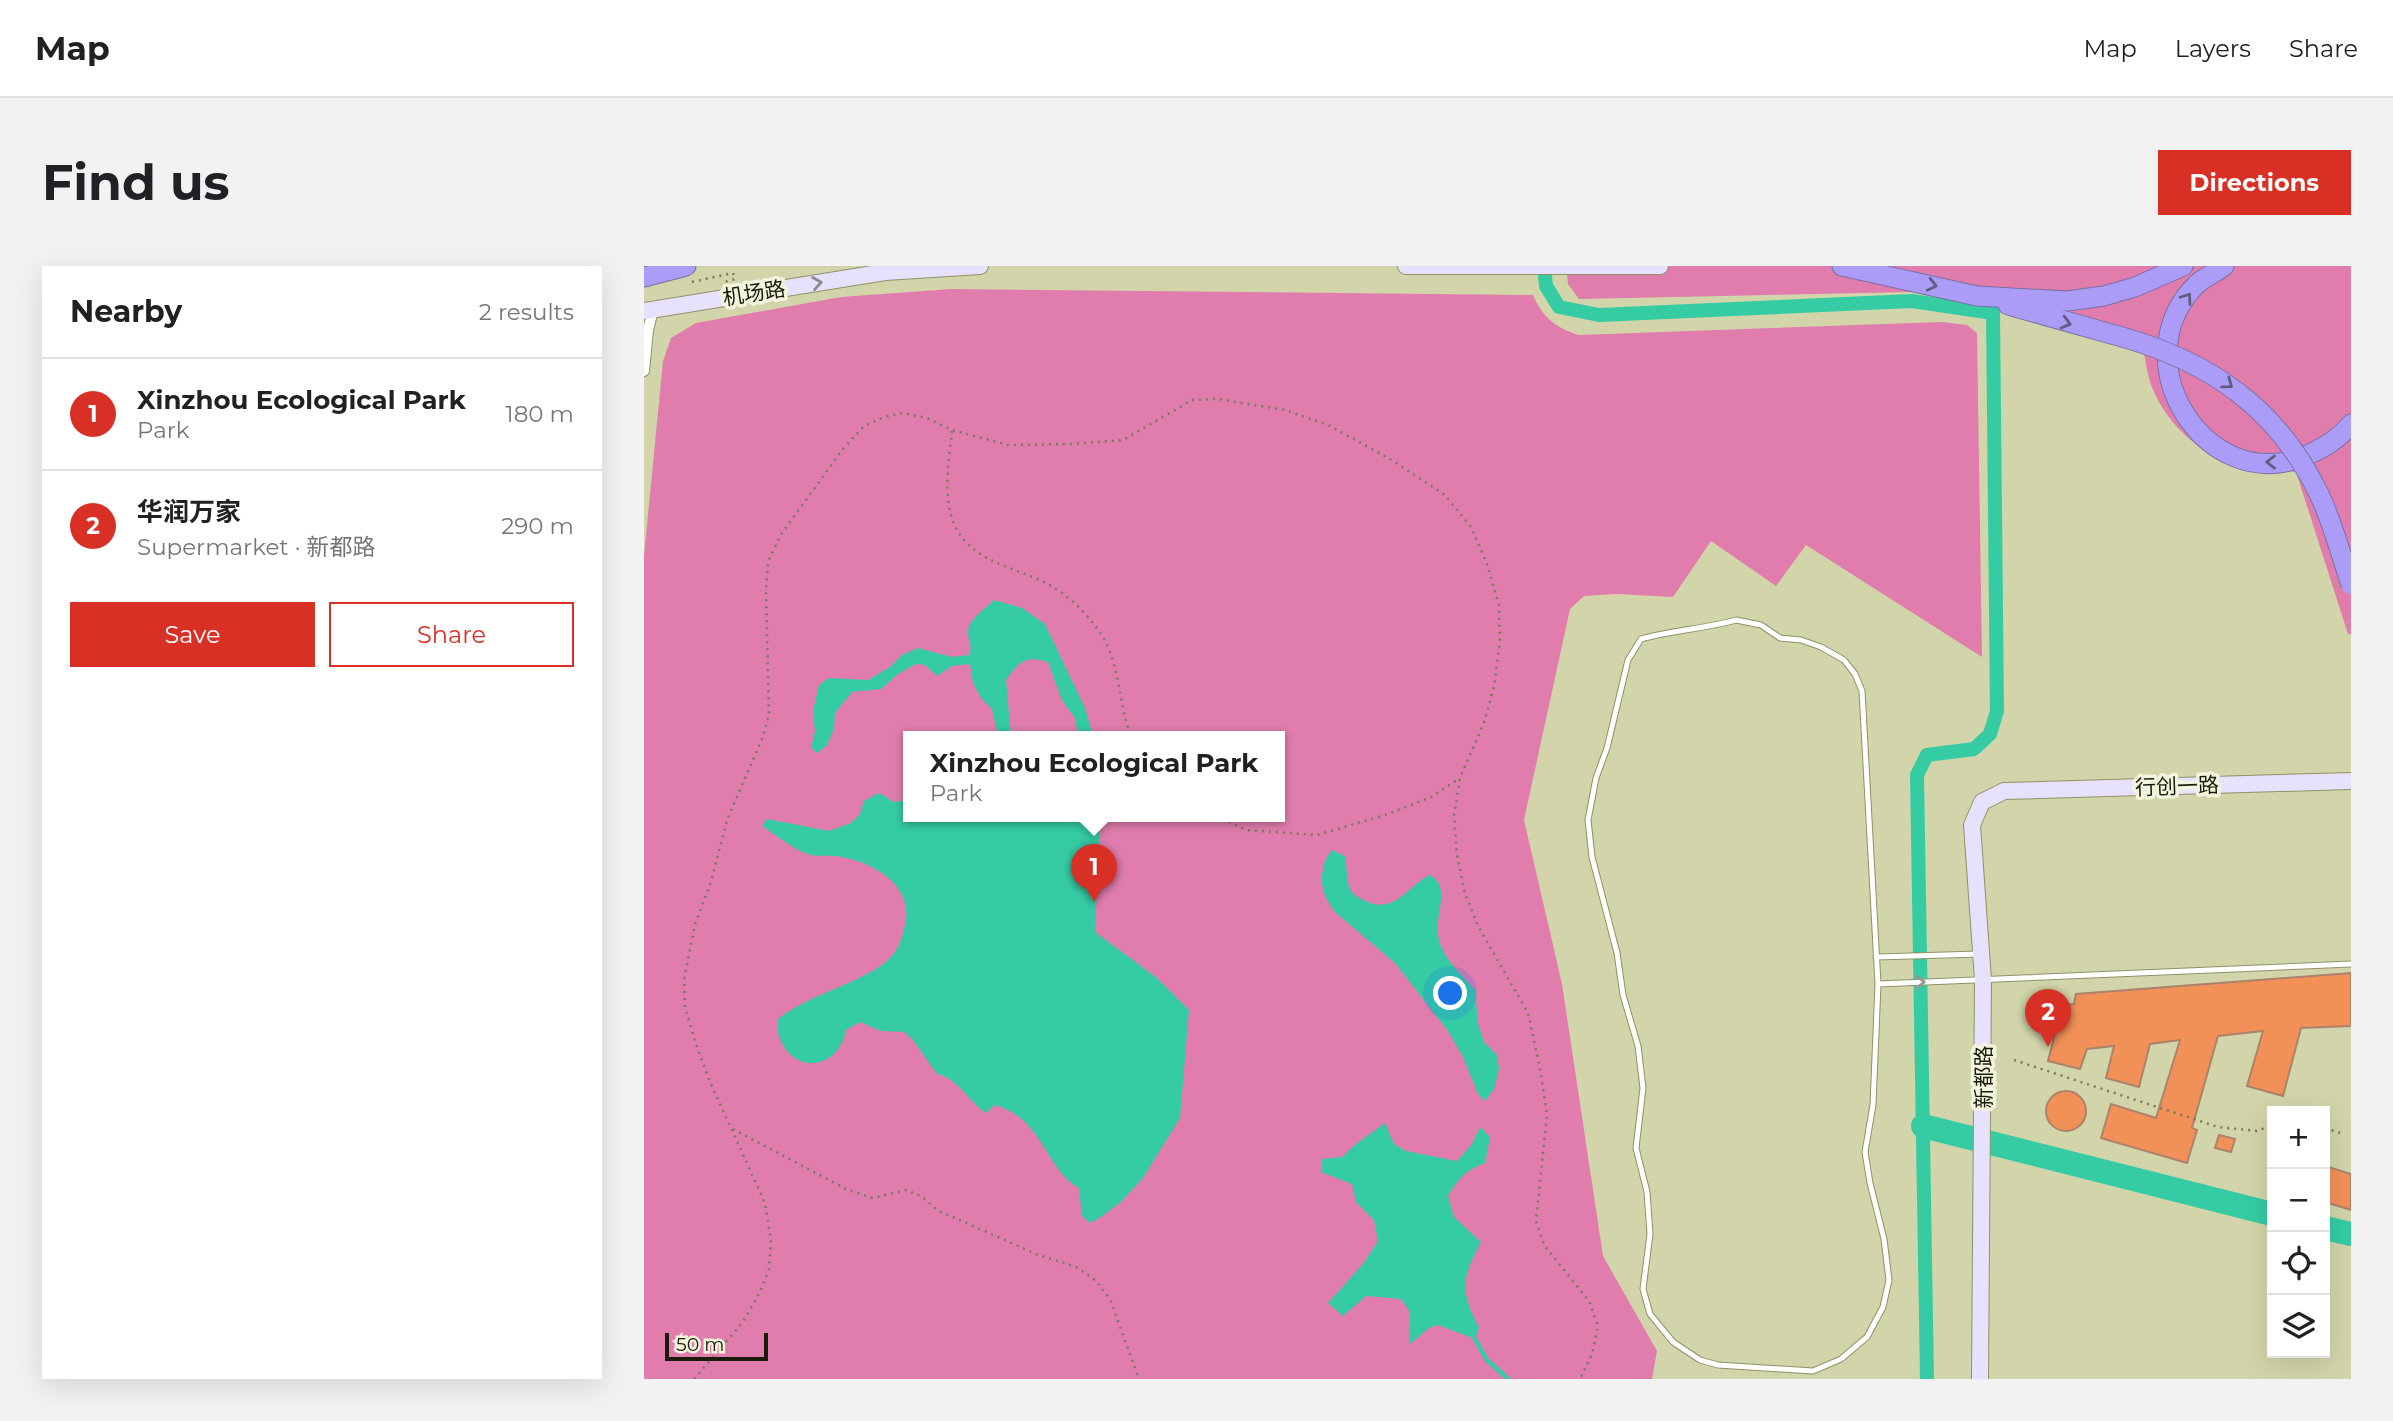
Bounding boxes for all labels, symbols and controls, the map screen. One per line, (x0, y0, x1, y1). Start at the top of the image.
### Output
text: Map (35, 28, 110, 68)
text: Map (2083, 34, 2137, 63)
text: Layers (2175, 34, 2251, 63)
text: Share (2289, 34, 2358, 63)
button: Directions (2158, 150, 2351, 215)
text: Find us (42, 153, 230, 212)
street label: 机场路 (721, 276, 787, 310)
one-way arrow (811, 276, 823, 291)
one-way arrow (1926, 277, 1938, 291)
text: Nearby (70, 293, 182, 330)
one-way arrow (2179, 293, 2191, 306)
text: 2 results (479, 298, 574, 326)
one-way arrow (2059, 315, 2071, 329)
one-way arrow (2220, 376, 2233, 389)
text: Xinzhou Ecological Park (137, 384, 466, 416)
text: 1 (88, 400, 98, 428)
text: 180 m (505, 400, 574, 428)
text: Park (137, 416, 190, 444)
one-way arrow (2265, 454, 2275, 470)
text: 华润万家 (137, 496, 241, 528)
text: 2 (86, 512, 100, 540)
text: 290 m (501, 512, 574, 540)
text: Supermarket · 新都路 (137, 533, 376, 561)
button: Save (70, 602, 315, 667)
button: Share (329, 602, 574, 667)
popup (903, 731, 1285, 822)
text: Xinzhou Ecological Park (930, 747, 1258, 779)
street label: 行创一路 (2135, 772, 2219, 800)
text: Park (930, 779, 982, 807)
pin: 1 (1071, 844, 1117, 902)
one-way arrow (1915, 975, 1926, 990)
your location (1433, 976, 1467, 1010)
pin: 2 (2025, 989, 2071, 1047)
street label: 新都路 (1971, 1046, 1996, 1109)
map controls (2267, 1106, 2330, 1358)
button: + (2267, 1106, 2330, 1169)
button: − (2267, 1169, 2330, 1232)
button: locate (2267, 1232, 2330, 1295)
button: layers (2267, 1295, 2330, 1358)
scale bar (665, 1330, 768, 1362)
text: 50 m (676, 1333, 724, 1356)

